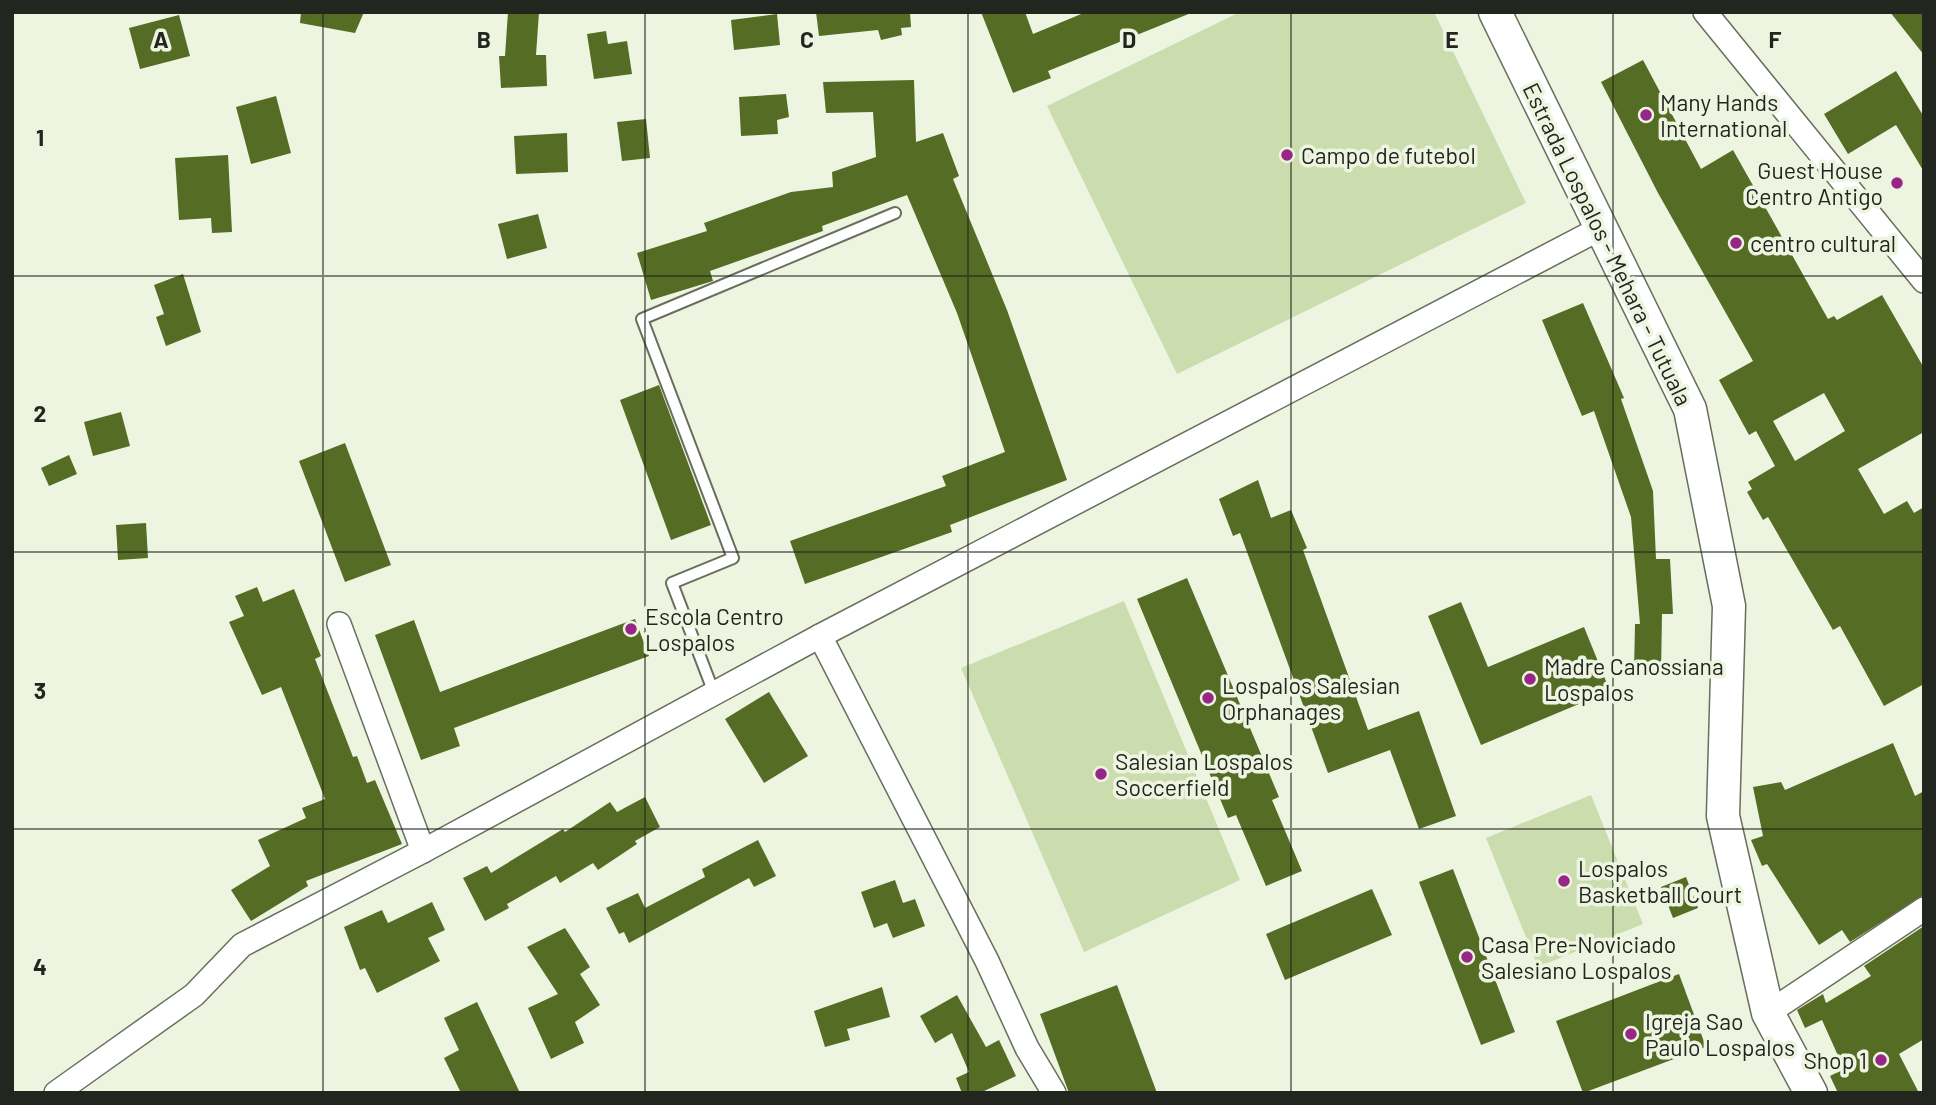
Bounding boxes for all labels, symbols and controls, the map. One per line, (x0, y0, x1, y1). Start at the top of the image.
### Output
text: A (153, 25, 169, 53)
text: B (477, 25, 491, 53)
text: C (800, 25, 814, 53)
text: D (1122, 25, 1136, 53)
text: E (1445, 25, 1459, 53)
text: F (1769, 25, 1782, 53)
street label: Estrada Lospalos - Mehara - Tutuala (1517, 78, 1699, 410)
place label: Many Hands International (1660, 88, 1787, 142)
marker: Many Hands International (1638, 107, 1654, 123)
text: 1 (36, 123, 44, 151)
place label: Campo de futebol (1301, 141, 1476, 169)
marker: Campo de futebol (1279, 147, 1295, 163)
place label: Guest House Centro Antigo (1745, 156, 1883, 210)
marker: Guest House Centro Antigo (1889, 175, 1905, 191)
place label: centro cultural (1750, 229, 1896, 257)
marker: centro cultural (1728, 235, 1744, 251)
text: 2 (34, 399, 46, 427)
place label: Escola Centro Lospalos (645, 602, 784, 656)
marker: Escola Centro Lospalos (623, 621, 639, 637)
place label: Madre Canossiana Lospalos (1544, 652, 1724, 706)
place label: Lospalos Salesian Orphanages (1222, 671, 1400, 725)
marker: Madre Canossiana Lospalos (1522, 671, 1538, 687)
text: 3 (34, 676, 46, 704)
marker: Lospalos Salesian Orphanages (1200, 690, 1216, 706)
place label: Salesian Lospalos Soccerfield (1115, 747, 1293, 801)
marker: Salesian Lospalos Soccerfield (1093, 766, 1109, 782)
place label: Lospalos Basketball Court (1578, 854, 1742, 908)
marker: Lospalos Basketball Court (1556, 873, 1572, 889)
place label: Casa Pre-Noviciado Salesiano Lospalos (1481, 930, 1676, 984)
marker: Casa Pre-Noviciado Salesiano Lospalos (1459, 949, 1475, 965)
text: 4 (33, 952, 47, 980)
place label: Igreja Sao Paulo Lospalos (1645, 1007, 1795, 1061)
marker: Igreja Sao Paulo Lospalos (1623, 1026, 1639, 1042)
place label: Shop 1 (1803, 1046, 1867, 1074)
marker: Shop 1 (1873, 1052, 1889, 1068)

